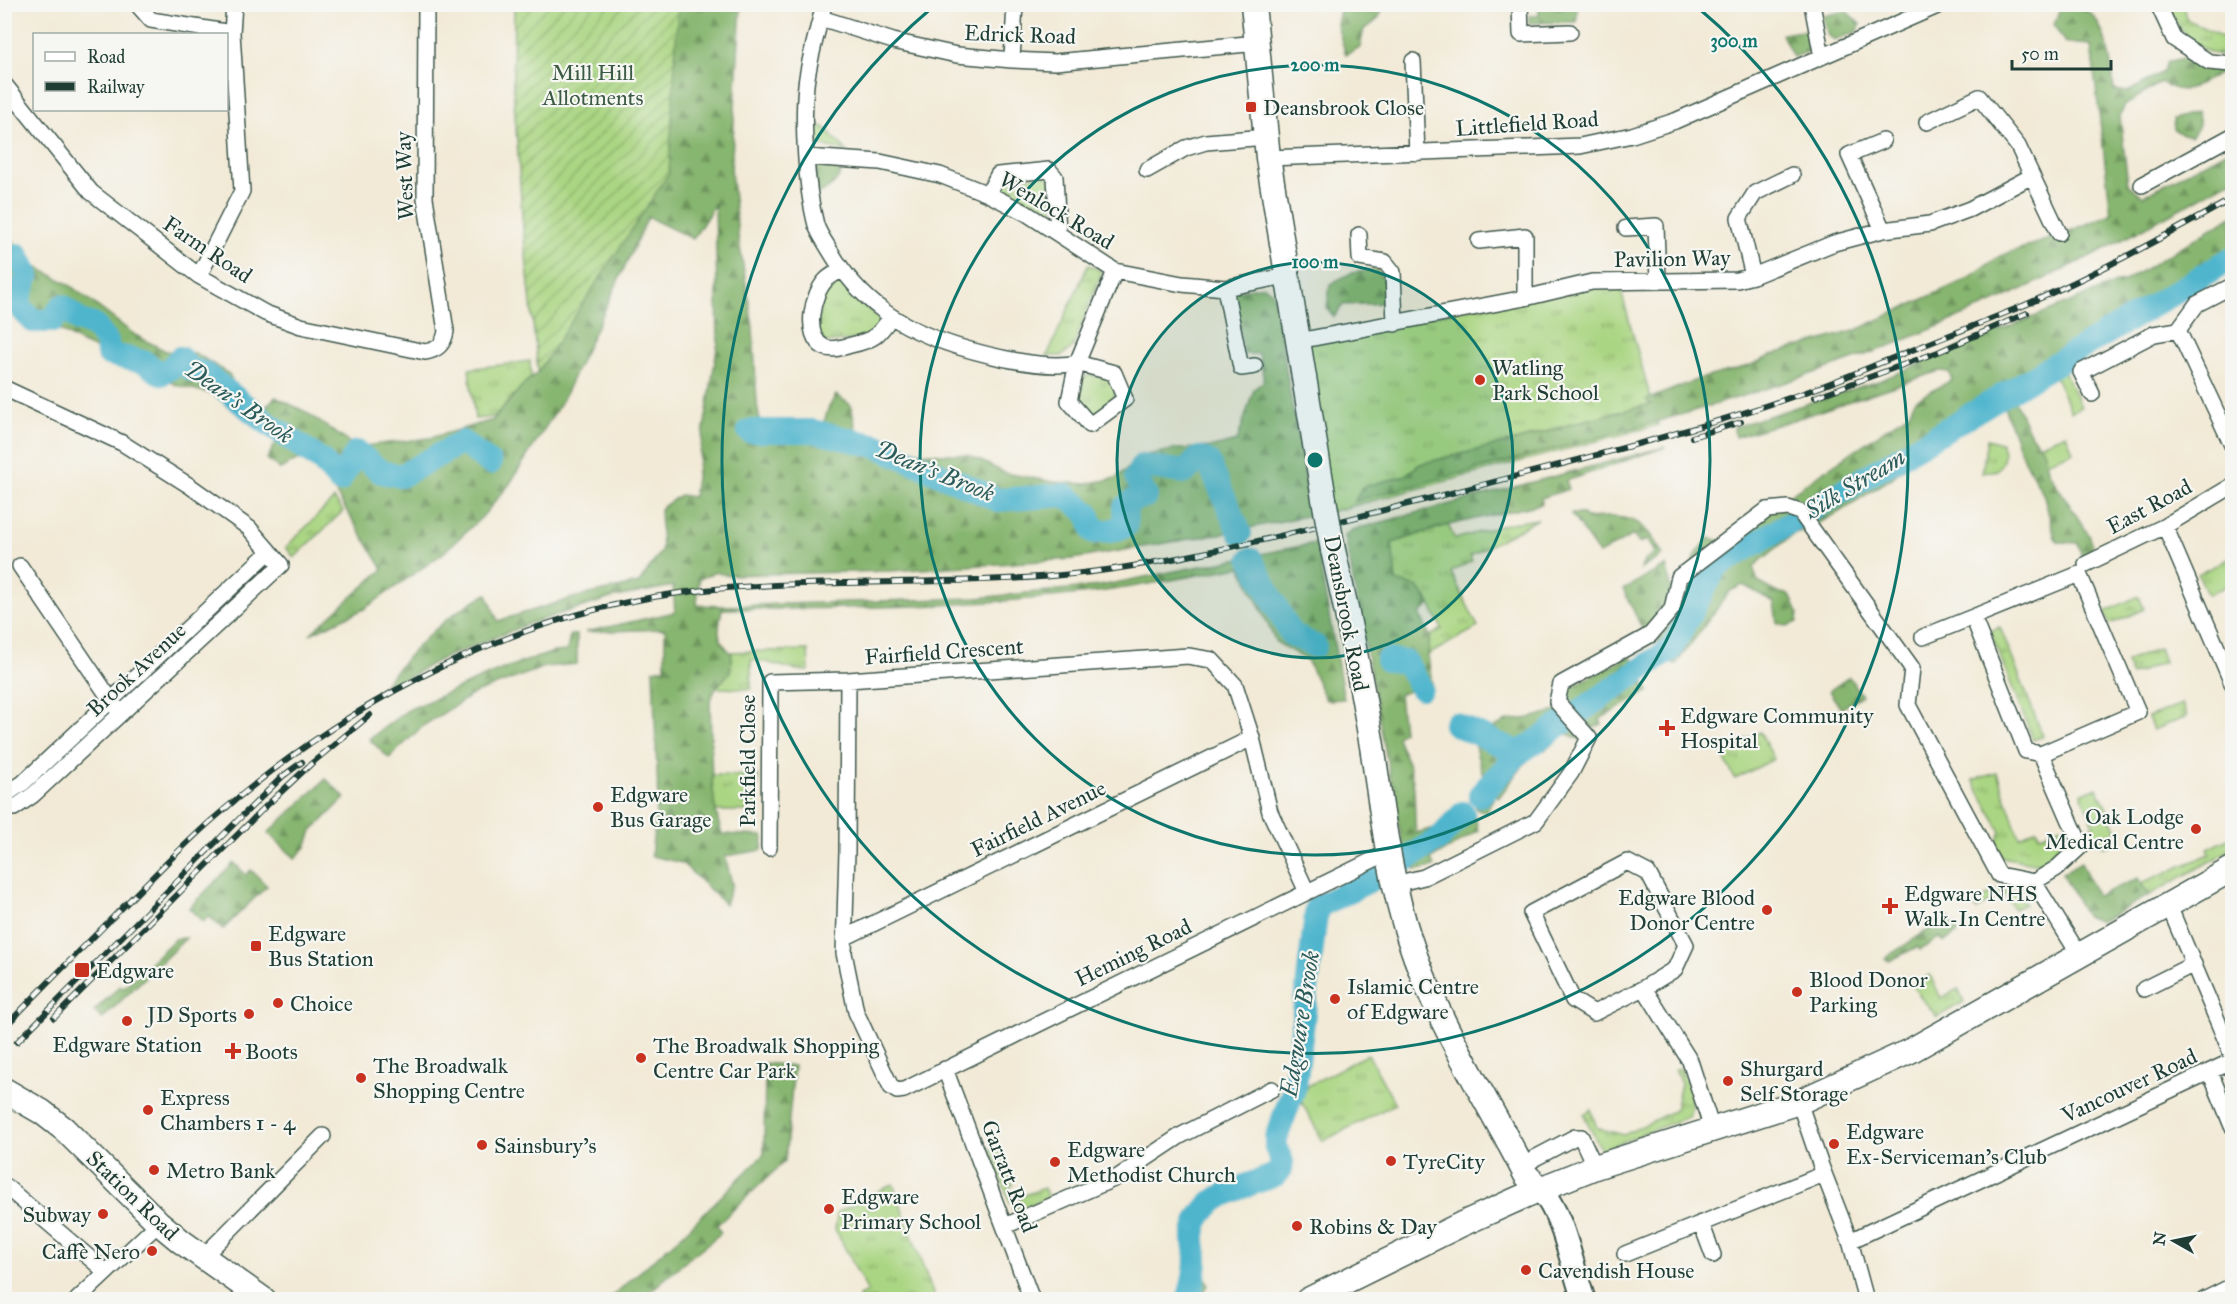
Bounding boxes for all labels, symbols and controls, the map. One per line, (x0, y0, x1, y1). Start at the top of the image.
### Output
street label: Edrick Road (963, 19, 1076, 50)
text: 300 m (1710, 30, 1758, 53)
legend (33, 33, 228, 111)
scale bar (2012, 33, 2111, 71)
text: 50 m (2021, 43, 2059, 65)
text: Road (87, 46, 125, 68)
text: 200 m (1291, 54, 1340, 76)
park label: Mill Hill Allotments (542, 59, 643, 111)
text: Railway (87, 76, 145, 98)
place label: Deansbrook Close (1263, 94, 1424, 121)
marker: Deansbrook Close (1244, 100, 1258, 114)
street label: Littlefield Road (1455, 105, 1599, 142)
street label: West Way (389, 130, 420, 221)
street label: Wenlock Road (994, 166, 1119, 255)
street label: Farm Road (158, 210, 257, 289)
street label: Pavilion Way (1613, 244, 1731, 273)
text: 100 m (1292, 251, 1339, 273)
water label: Dean's Brook (179, 354, 300, 451)
place label: Watling Park School (1492, 354, 1599, 406)
marker: Watling Park School (1473, 373, 1487, 387)
water label: Dean's Brook (871, 433, 999, 509)
water label: Silk Stream (1798, 442, 1911, 526)
centre of rings (1305, 450, 1325, 470)
street label: East Road (2102, 473, 2196, 540)
street label: Deansbrook Road (1318, 533, 1375, 694)
street label: Brook Avenue (81, 617, 192, 722)
street label: Fairfield Crescent (864, 632, 1025, 671)
street label: Parkfield Close (734, 695, 761, 827)
place label: Edgware Community Hospital (1680, 702, 1874, 754)
marker: Edgware Community Hospital (1658, 719, 1676, 737)
street label: Fairfield Avenue (966, 774, 1110, 863)
place label: Edgware Bus Garage (610, 781, 711, 833)
marker: Edgware Bus Garage (591, 800, 605, 814)
place label: Oak Lodge Medical Centre (2045, 803, 2184, 855)
marker: Oak Lodge Medical Centre (2189, 822, 2203, 836)
place label: Edgware NHS Walk-In Centre (1904, 880, 2045, 932)
place label: Edgware Blood Donor Centre (1618, 884, 1755, 936)
marker: Edgware NHS Walk-In Centre (1881, 897, 1899, 915)
marker: Edgware Blood Donor Centre (1760, 903, 1774, 917)
street label: Heming Road (1071, 913, 1196, 992)
place label: Edgware Bus Station (268, 920, 374, 972)
marker: Edgware Bus Station (249, 939, 263, 953)
water label: Edgware Brook (1273, 948, 1326, 1100)
place label: Edgware (96, 957, 174, 984)
marker: Edgware (73, 961, 91, 979)
place label: Blood Donor Parking (1809, 966, 1928, 1018)
place label: Islamic Centre of Edgware (1347, 973, 1479, 1025)
marker: Blood Donor Parking (1790, 985, 1804, 999)
place label: Choice (290, 990, 353, 1017)
marker: Islamic Centre of Edgware (1328, 992, 1342, 1006)
marker: Choice (271, 996, 285, 1010)
place label: JD Sports (145, 1001, 237, 1028)
marker: JD Sports (242, 1007, 256, 1021)
marker: Edgware Station (120, 1014, 134, 1028)
place label: Edgware Station (52, 1031, 202, 1058)
place label: The Broadwalk Shopping Centre Car Park (653, 1032, 880, 1084)
place label: Boots (245, 1038, 298, 1065)
street label: Vancouver Road (2056, 1042, 2201, 1129)
marker: Boots (226, 1044, 240, 1058)
marker: The Broadwalk Shopping Centre Car Park (634, 1051, 648, 1065)
place label: The Broadwalk Shopping Centre (373, 1052, 525, 1104)
place label: Shurgard Self Storage (1740, 1055, 1849, 1107)
marker: The Broadwalk Shopping Centre (354, 1071, 368, 1085)
marker: Shurgard Self Storage (1721, 1074, 1735, 1088)
place label: Express Chambers 1 - 4 (160, 1084, 296, 1136)
marker: Express Chambers 1 - 4 (141, 1103, 155, 1117)
street label: Garratt Road (976, 1116, 1043, 1236)
place label: Edgware Ex-Serviceman's Club (1846, 1118, 2047, 1170)
place label: Sainsbury's (494, 1132, 597, 1159)
place label: Edgware Methodist Church (1067, 1136, 1236, 1188)
marker: Edgware Ex-Serviceman's Club (1827, 1137, 1841, 1151)
marker: Sainsbury's (475, 1138, 489, 1152)
street label: Station Road (81, 1145, 185, 1246)
place label: TyreCity (1403, 1148, 1485, 1175)
marker: TyreCity (1384, 1154, 1398, 1168)
marker: Edgware Methodist Church (1048, 1155, 1062, 1169)
place label: Metro Bank (166, 1157, 276, 1184)
marker: Metro Bank (147, 1163, 161, 1177)
place label: Edgware Primary School (841, 1183, 981, 1235)
place label: Subway (22, 1201, 92, 1228)
marker: Edgware Primary School (822, 1202, 836, 1216)
marker: Subway (96, 1207, 110, 1221)
north arrow (2144, 1211, 2204, 1271)
place label: Robins & Day (1309, 1213, 1438, 1240)
marker: Robins & Day (1290, 1219, 1304, 1233)
text: N (2149, 1230, 2170, 1247)
place label: Caffè Nero (42, 1238, 140, 1265)
marker: Caffè Nero (145, 1244, 159, 1258)
place label: Cavendish House (1538, 1257, 1694, 1284)
marker: Cavendish House (1519, 1263, 1533, 1277)

